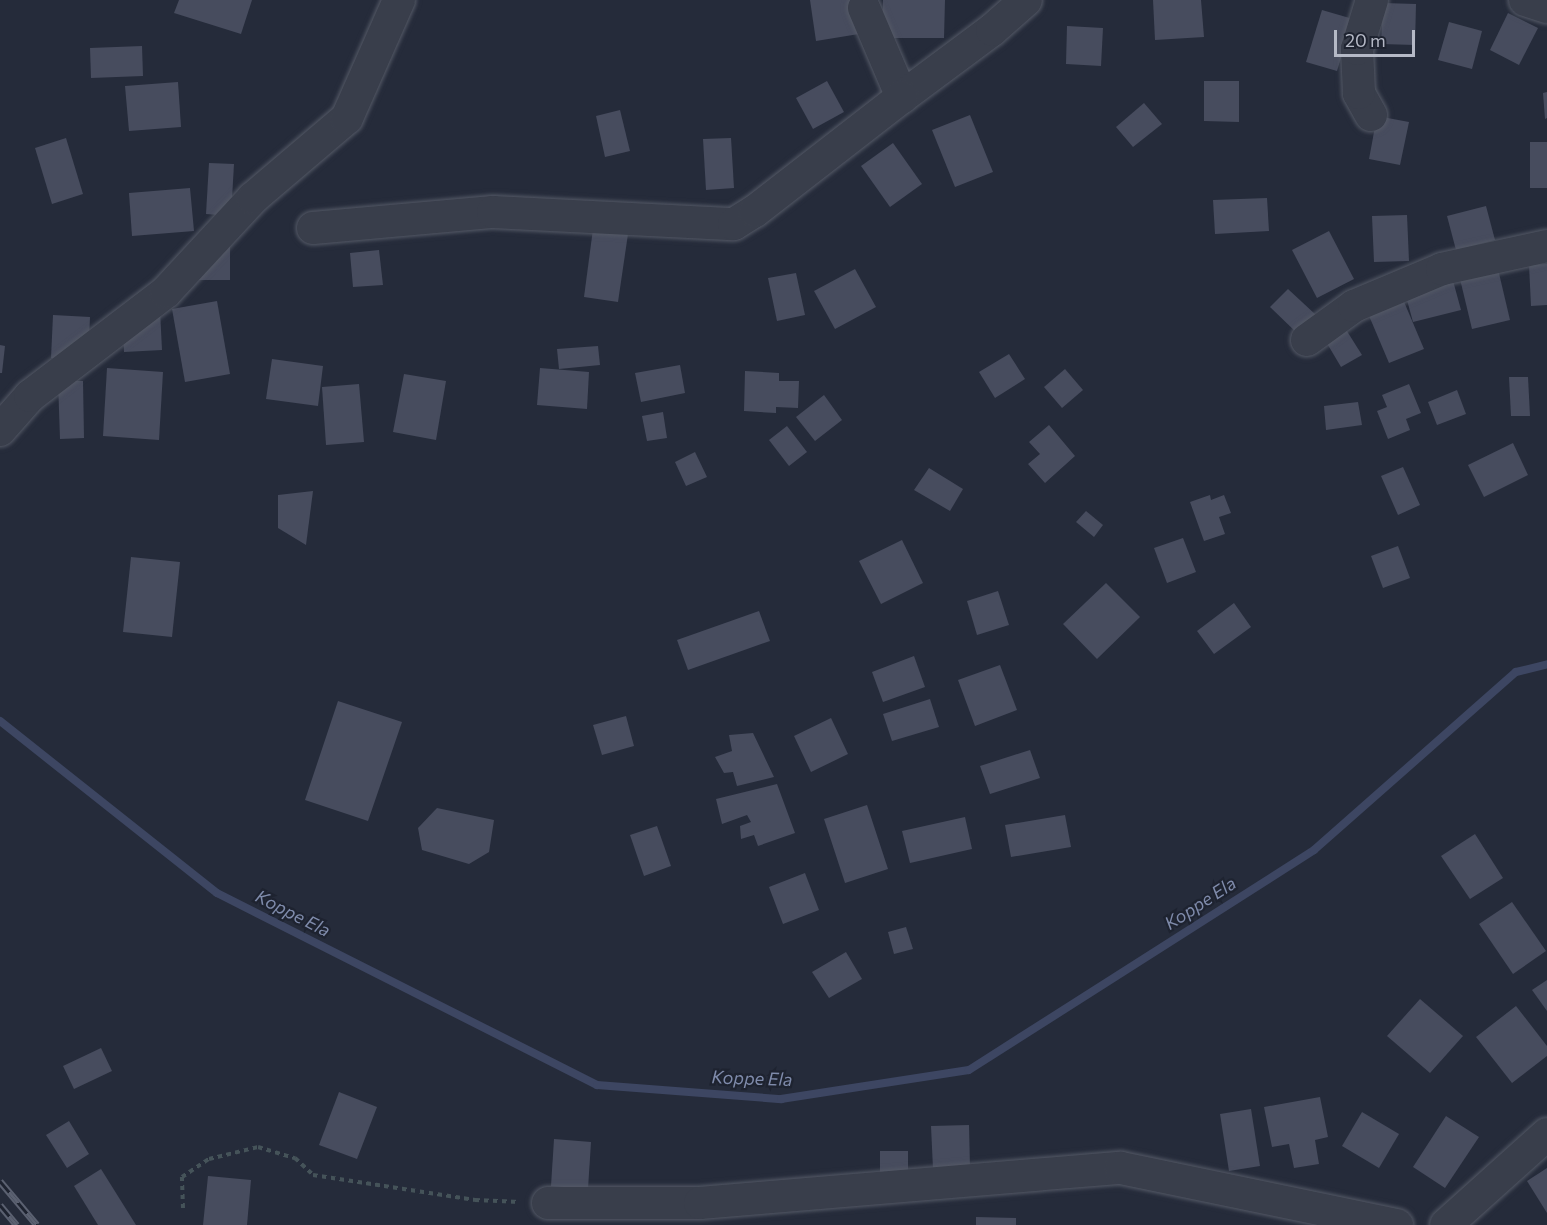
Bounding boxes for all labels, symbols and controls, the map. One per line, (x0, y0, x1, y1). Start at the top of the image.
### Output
scale bar (1337, 18, 1418, 56)
text: 20 m (1345, 29, 1386, 51)
water label: Koppe Ela (1160, 872, 1240, 934)
water label: Koppe Ela (252, 885, 334, 941)
water label: Koppe Ela (711, 1066, 793, 1090)

